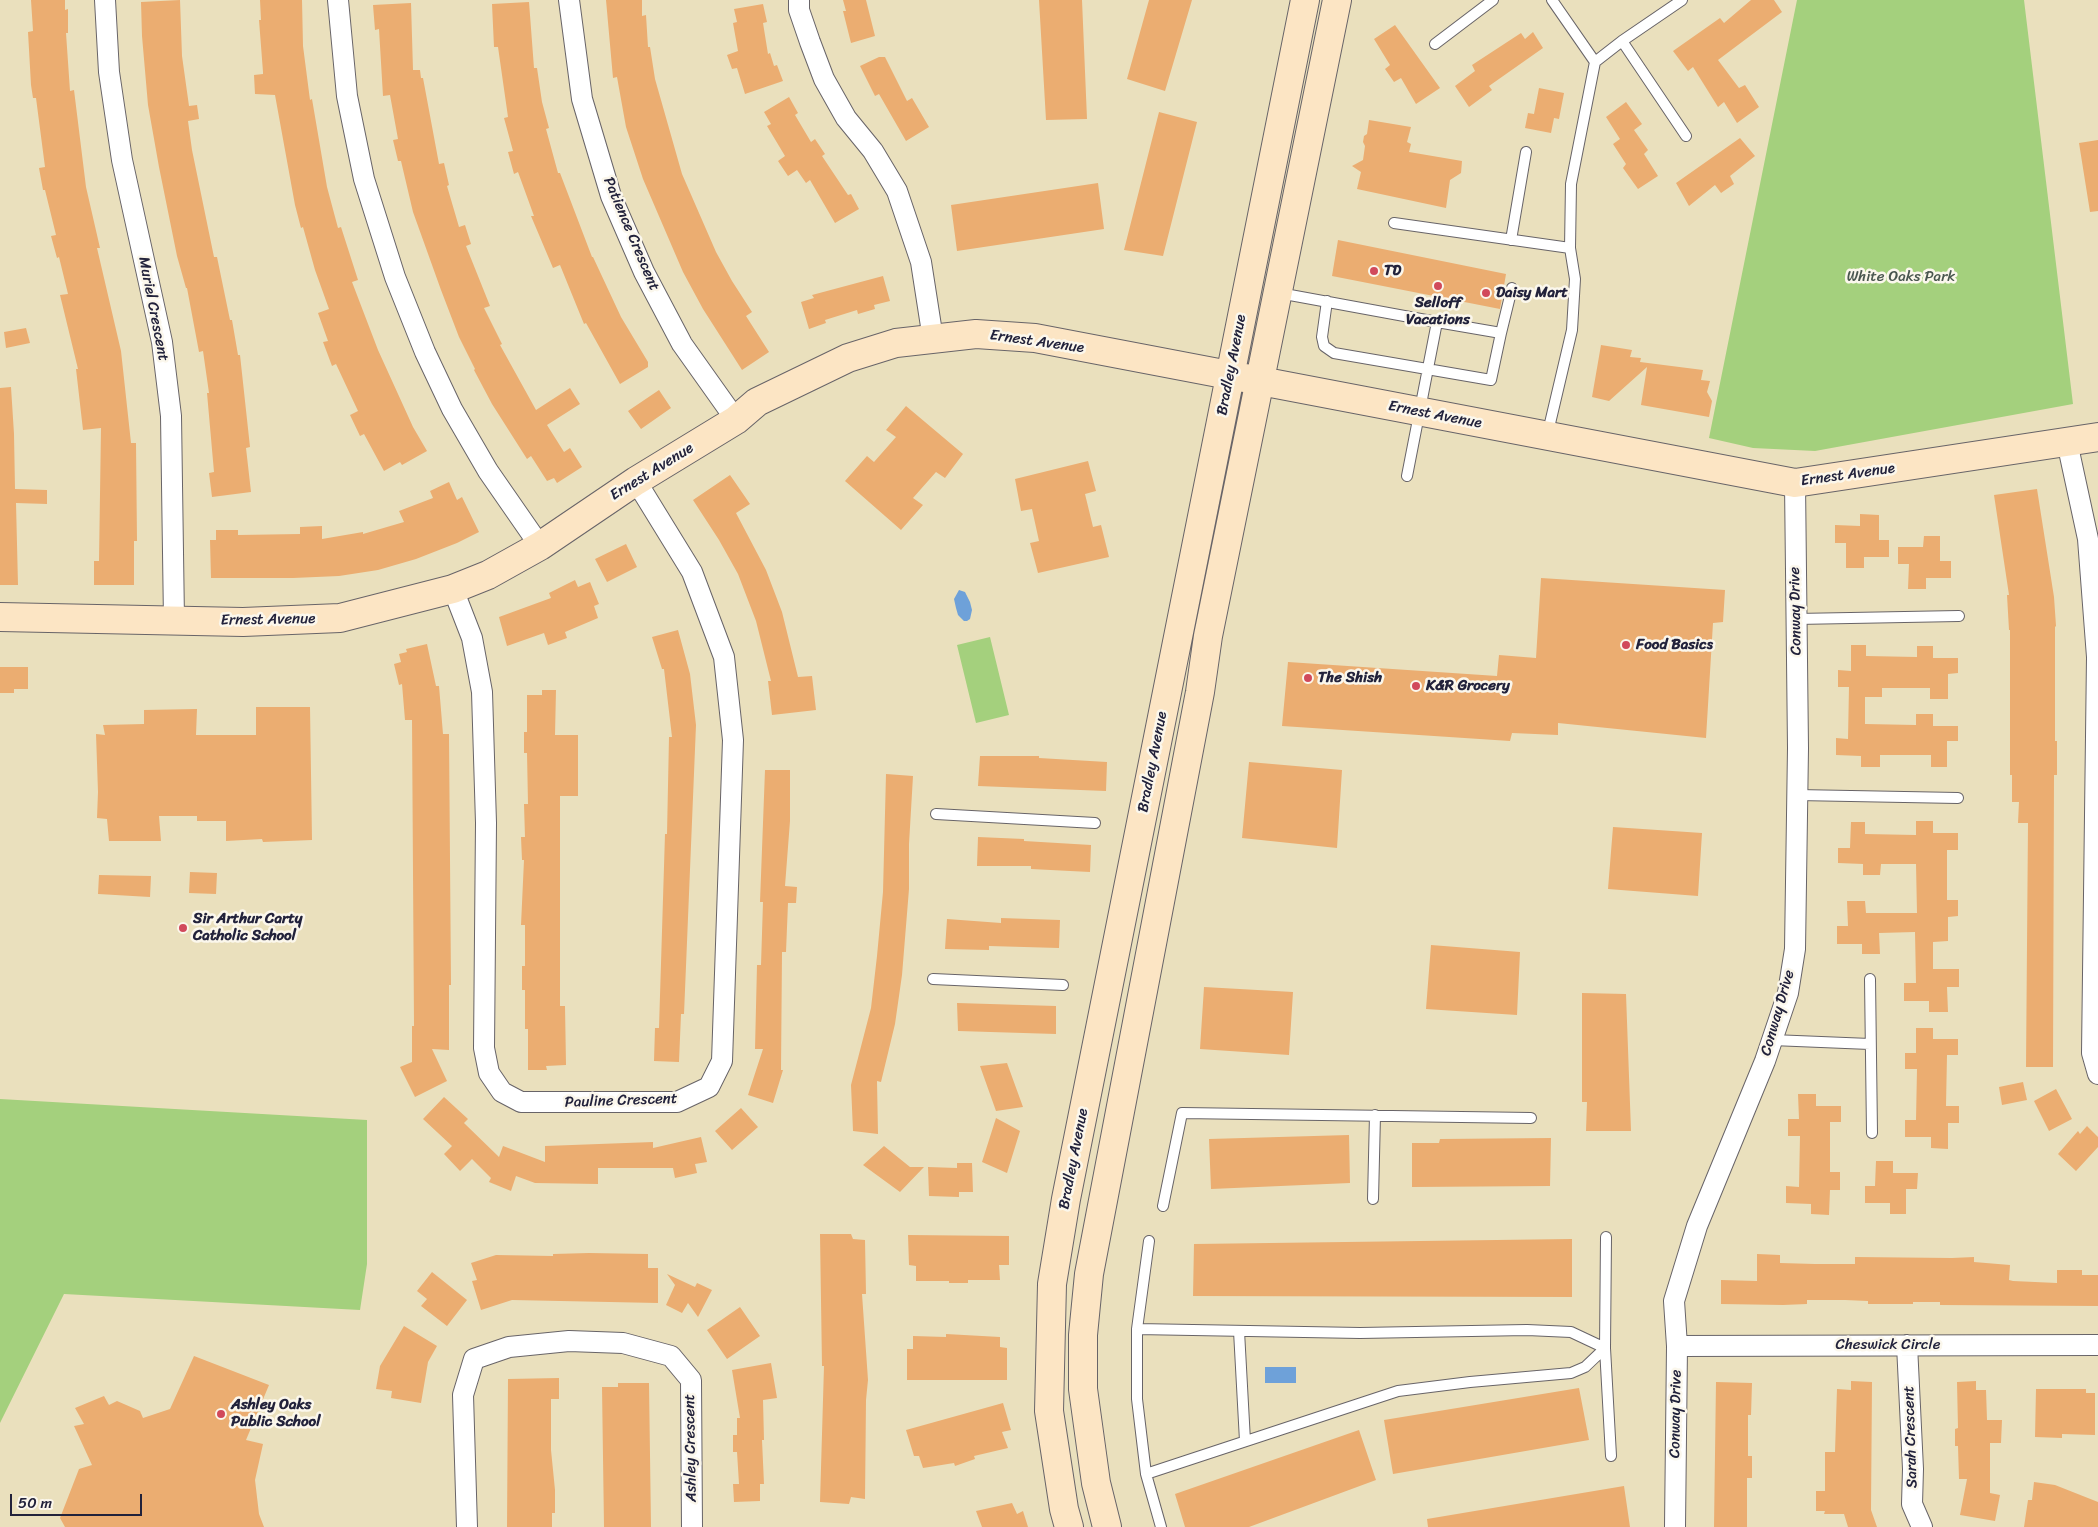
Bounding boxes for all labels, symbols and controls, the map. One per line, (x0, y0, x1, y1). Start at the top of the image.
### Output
street label: Patience Crescent (599, 174, 663, 294)
street label: Muriel Crescent (134, 255, 172, 363)
place label: TD (1384, 262, 1401, 280)
marker: TD (1368, 265, 1380, 277)
park label: White Oaks Park (1847, 268, 1955, 286)
marker: Selloff Vacations (1432, 280, 1444, 292)
place label: Daisy Mart (1496, 284, 1568, 302)
marker: Daisy Mart (1480, 287, 1492, 299)
place label: Selloff Vacations (1406, 294, 1470, 329)
street label: Bradley Avenue (1213, 313, 1251, 417)
street label: Ernest Avenue (989, 326, 1085, 358)
street label: Ernest Avenue (1387, 397, 1483, 433)
street label: Ernest Avenue (607, 439, 697, 505)
street label: Ernest Avenue (1800, 459, 1896, 491)
street label: Conway Drive (1786, 567, 1806, 655)
street label: Ernest Avenue (220, 610, 316, 630)
place label: Food Basics (1636, 636, 1713, 654)
marker: Food Basics (1620, 639, 1632, 651)
place label: The Shish (1318, 669, 1382, 687)
marker: The Shish (1302, 672, 1314, 684)
place label: K&R Grocery (1426, 677, 1510, 695)
marker: K&R Grocery (1410, 680, 1422, 692)
street label: Bradley Avenue (1134, 710, 1172, 814)
place label: Sir Arthur Carty Catholic School (193, 910, 302, 945)
marker: Sir Arthur Carty Catholic School (177, 922, 189, 934)
street label: Conway Drive (1757, 968, 1799, 1058)
street label: Pauline Crescent (564, 1090, 678, 1112)
street label: Bradley Avenue (1055, 1107, 1093, 1211)
street label: Cheswick Circle (1836, 1336, 1940, 1354)
street label: Conway Drive (1666, 1370, 1686, 1458)
street label: Sarah Crescent (1900, 1386, 1922, 1488)
street label: Ashley Crescent (681, 1394, 701, 1502)
place label: Ashley Oaks Public School (231, 1396, 320, 1431)
marker: Ashley Oaks Public School (215, 1408, 227, 1420)
scale bar (12, 1484, 145, 1516)
text: 50 m (18, 1490, 52, 1516)

